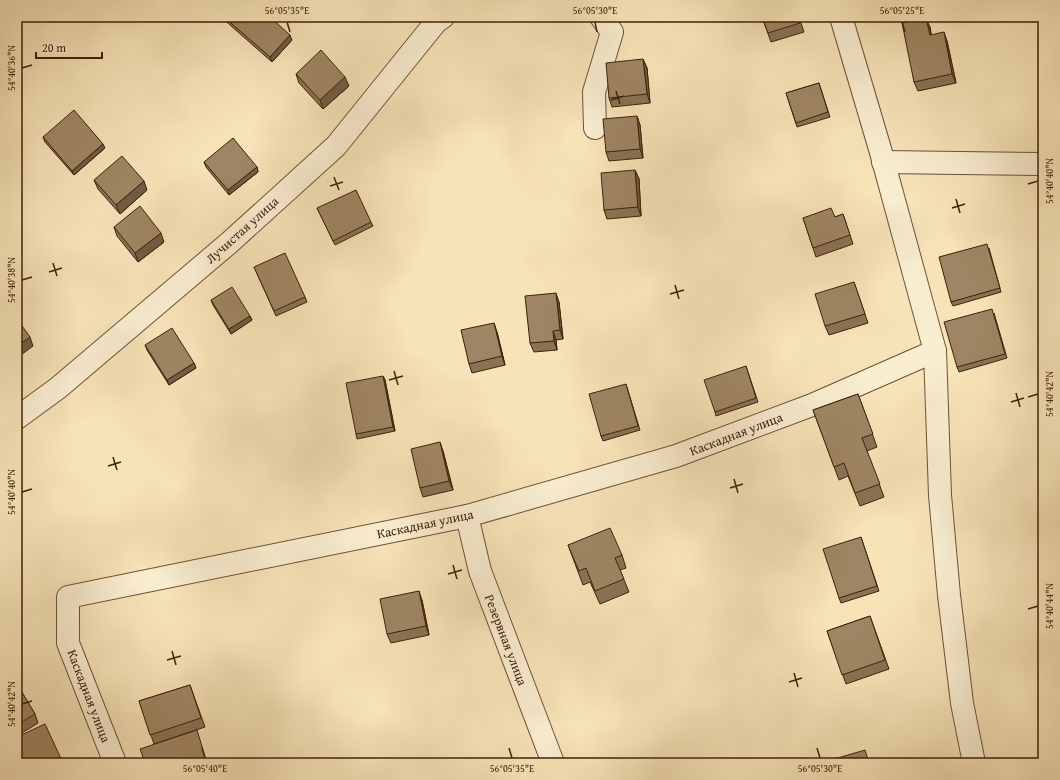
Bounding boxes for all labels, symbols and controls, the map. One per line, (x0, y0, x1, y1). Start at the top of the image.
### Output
text: 56°05'35"E (265, 3, 309, 18)
text: 56°05'30"E (573, 3, 617, 18)
text: 56°05'25"E (880, 3, 924, 18)
scale bar (36, 34, 102, 60)
text: 20 m (42, 39, 66, 56)
text: 54°40'36"N (4, 45, 19, 91)
text: 54°40'40"N (1042, 158, 1057, 204)
street label: Лучистая улица (201, 192, 283, 268)
text: 54°40'38"N (4, 257, 19, 303)
text: 54°40'42"N (1042, 371, 1057, 417)
street label: Каскадная улица (687, 407, 786, 460)
text: 54°40'40"N (4, 469, 19, 515)
street label: Каскадная улица (375, 504, 476, 544)
text: 54°40'44"N (1042, 583, 1057, 629)
street label: Резервная улица (480, 592, 532, 689)
street label: Каскадная улица (63, 647, 116, 746)
text: 54°40'42"N (4, 681, 19, 727)
text: 56°05'40"E (183, 761, 227, 776)
text: 56°05'35"E (490, 761, 534, 776)
text: 56°05'30"E (798, 761, 842, 776)

